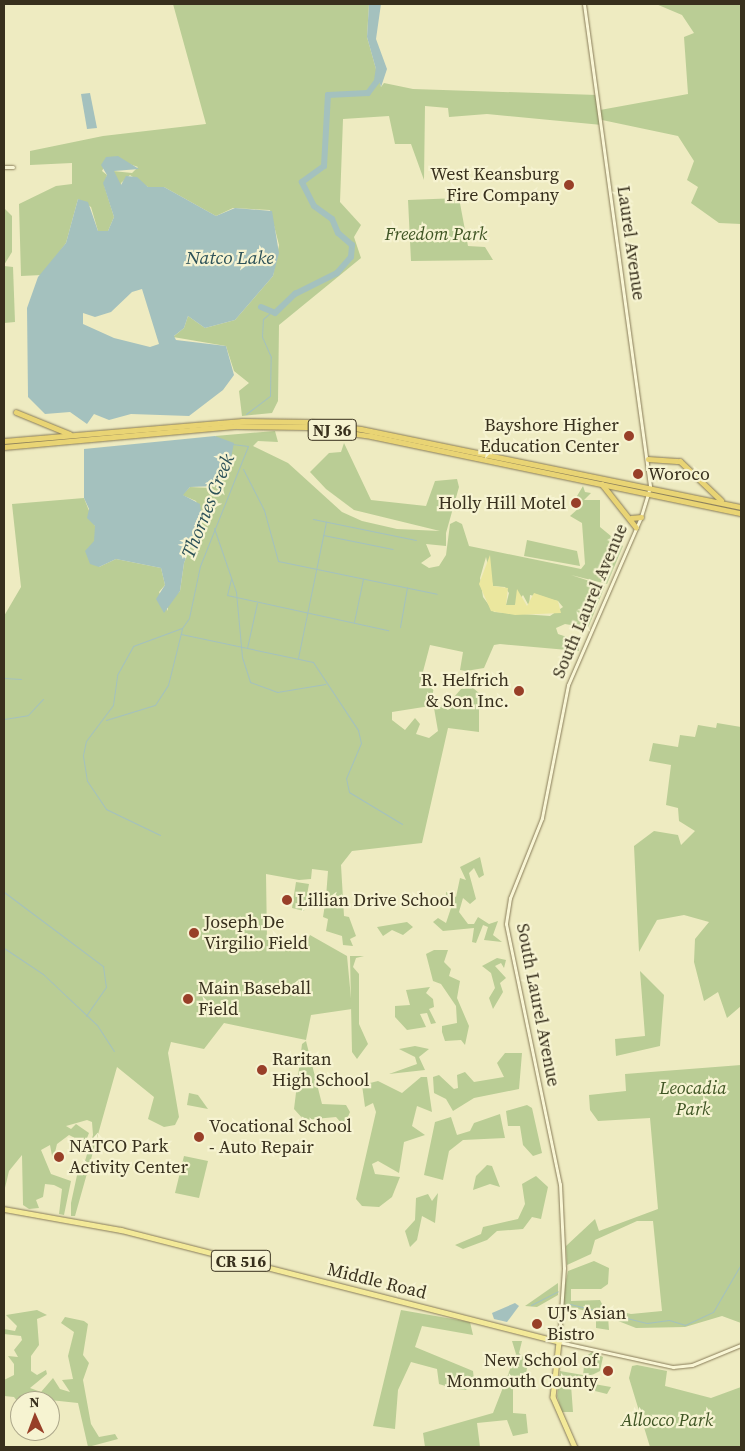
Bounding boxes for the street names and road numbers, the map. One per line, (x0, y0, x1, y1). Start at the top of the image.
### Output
street label: Laurel Avenue (612, 184, 650, 302)
road number: NJ 36 (307, 416, 357, 444)
street label: South Laurel Avenue (548, 520, 632, 682)
street label: South Laurel Avenue (512, 922, 564, 1088)
road number: CR 516 (210, 1248, 272, 1274)
street label: Middle Road (325, 1258, 429, 1304)

